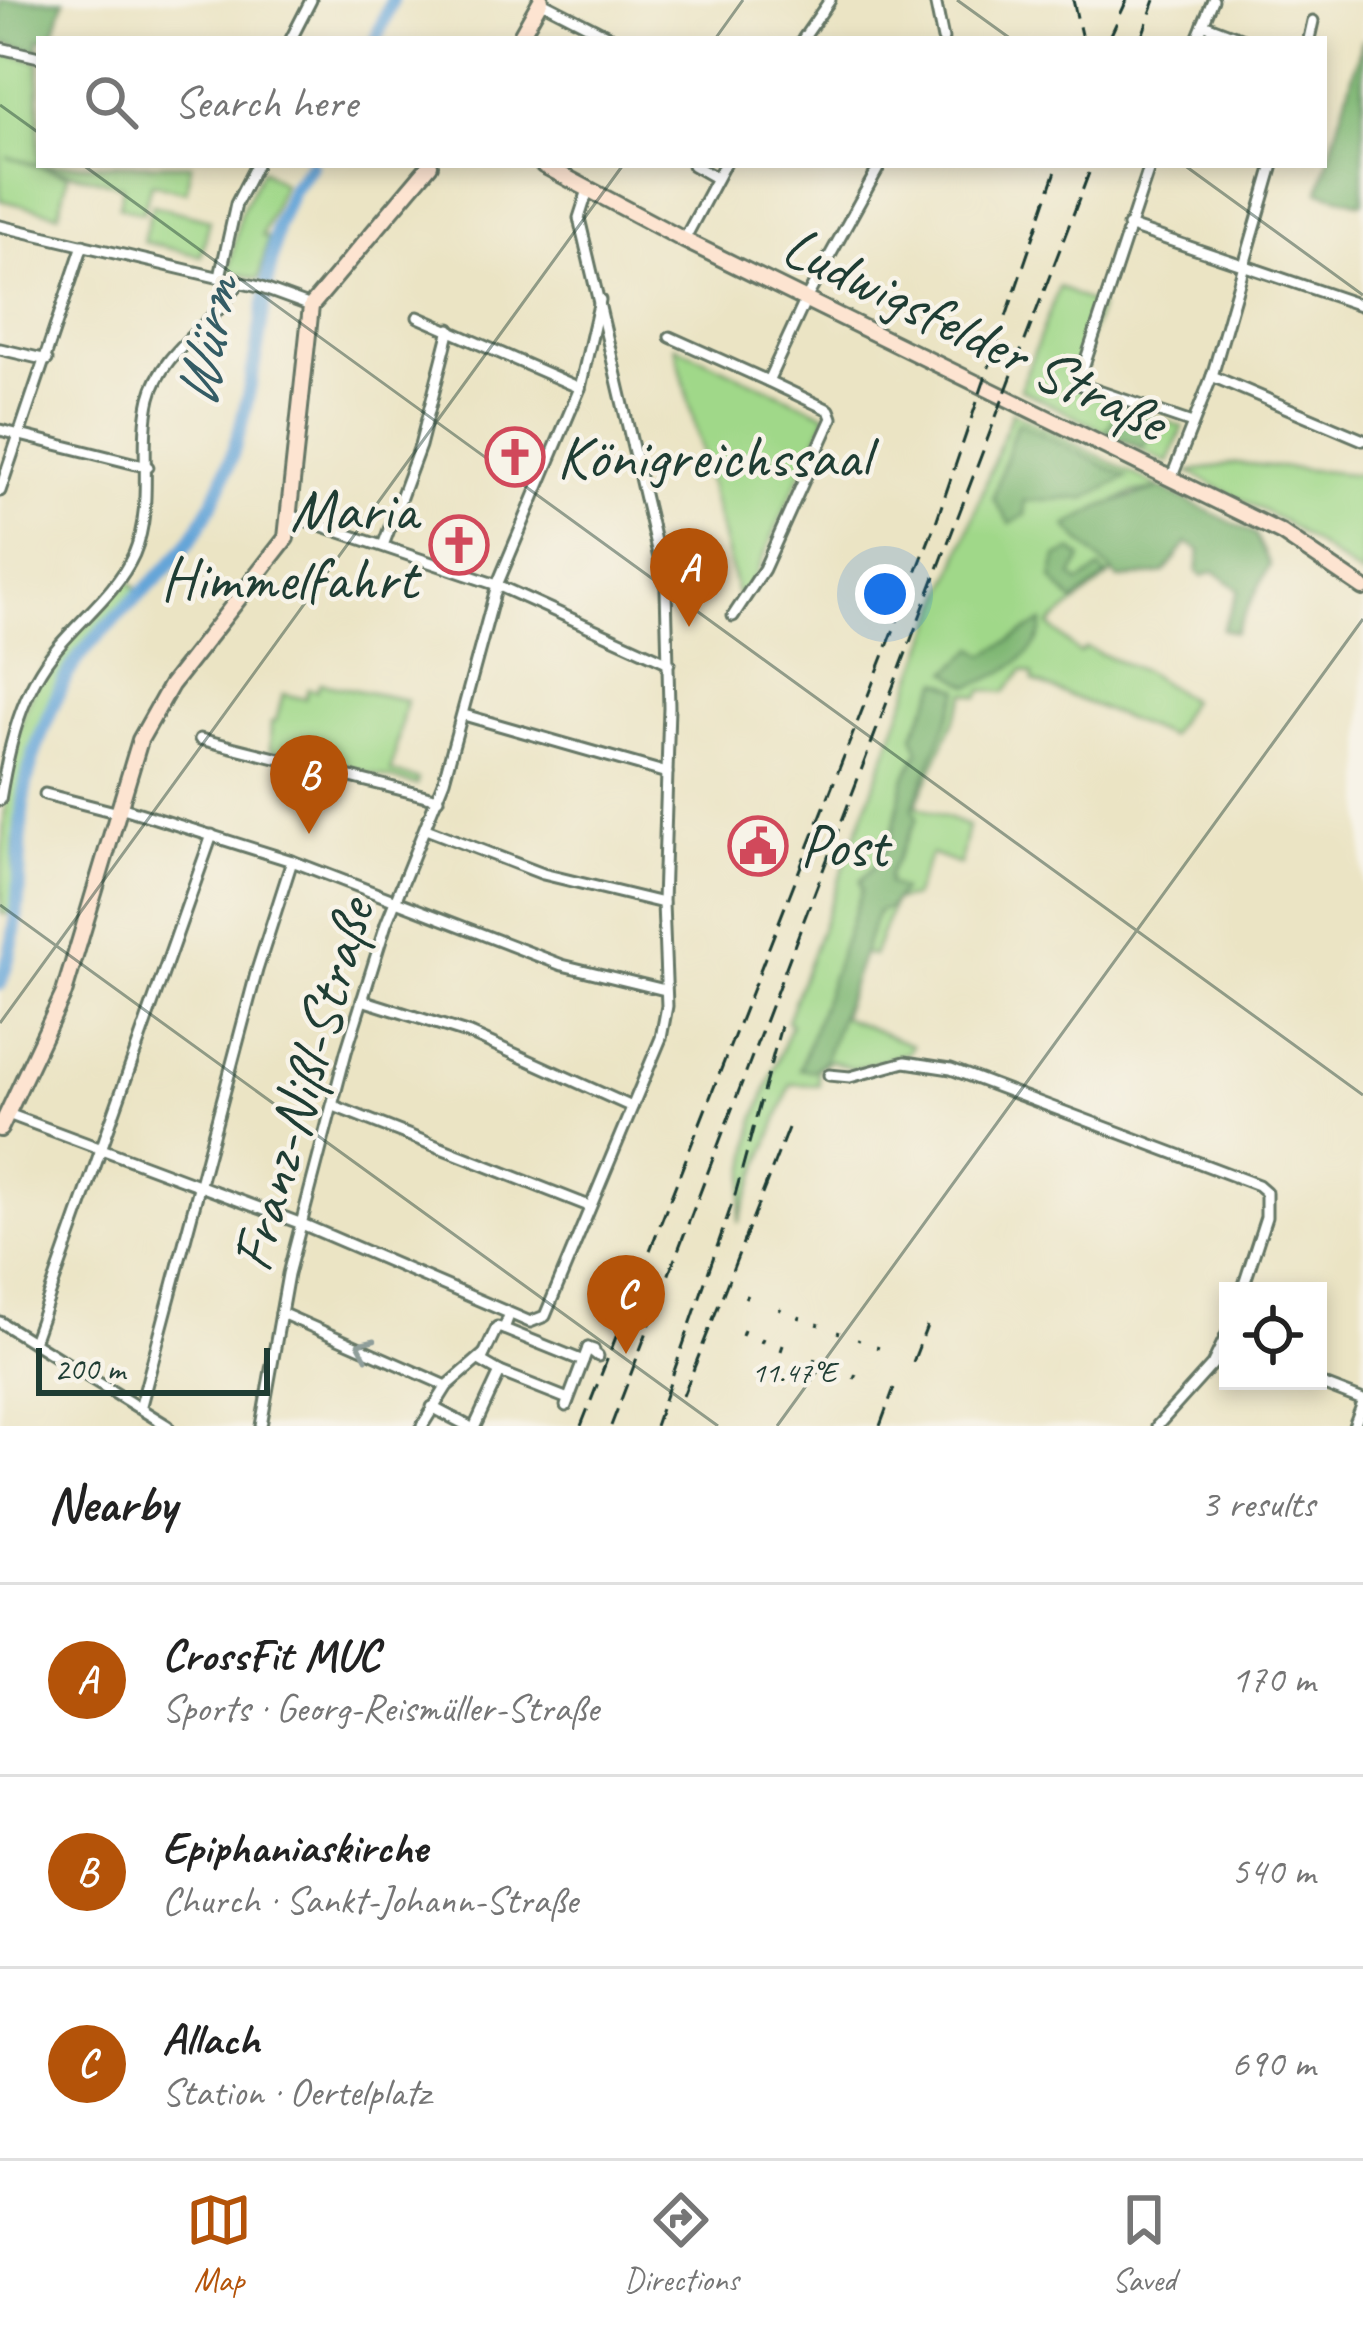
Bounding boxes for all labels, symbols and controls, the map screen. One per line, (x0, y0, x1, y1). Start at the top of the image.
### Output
search box (36, 36, 1327, 168)
icon: search (78, 69, 144, 135)
text: Search here (174, 74, 357, 131)
street label: Ludwigsfelder Straße (771, 207, 1183, 461)
water label: Würm (155, 265, 258, 414)
place label: Königreichssaal (557, 419, 880, 495)
church icon: Königreichssaal (484, 426, 546, 488)
place label: Maria Himmelfahrt (161, 472, 422, 617)
church icon: Maria Himmelfahrt (428, 514, 490, 576)
pin: A (650, 528, 728, 627)
your location (855, 564, 915, 624)
pin: B (270, 735, 348, 834)
place label: Post (800, 808, 893, 884)
public building icon: Post (727, 815, 789, 877)
street label: Franz-Nißl-Straße (213, 886, 393, 1280)
pin: C (587, 1255, 665, 1354)
map controls (1219, 1282, 1327, 1390)
button: locate (1219, 1282, 1327, 1390)
one-way arrow (356, 1338, 377, 1361)
scale bar (36, 1342, 270, 1395)
text: 200 m (54, 1348, 125, 1390)
text: 11.47°E (752, 1353, 840, 1391)
text: Nearby (48, 1472, 176, 1536)
text: 3 results (1201, 1480, 1315, 1529)
text: CrossFit MUC (162, 1627, 379, 1684)
text: A (77, 1655, 97, 1704)
text: 170 m (1231, 1655, 1315, 1704)
text: Sports · Georg-Reismüller-Straße (162, 1684, 599, 1733)
text: Epiphaniaskirche (162, 1819, 427, 1876)
text: B (77, 1847, 97, 1896)
text: 540 m (1231, 1847, 1315, 1896)
text: Church · Sankt-Johann-Straße (162, 1876, 578, 1925)
text: Allach (162, 2011, 260, 2068)
text: C (78, 2039, 96, 2088)
text: 690 m (1231, 2039, 1315, 2088)
text: Station · Oertelplatz (162, 2068, 430, 2117)
tab: Map (186, 2187, 252, 2301)
tab: Directions (624, 2187, 739, 2301)
tab: Saved (1111, 2187, 1177, 2301)

